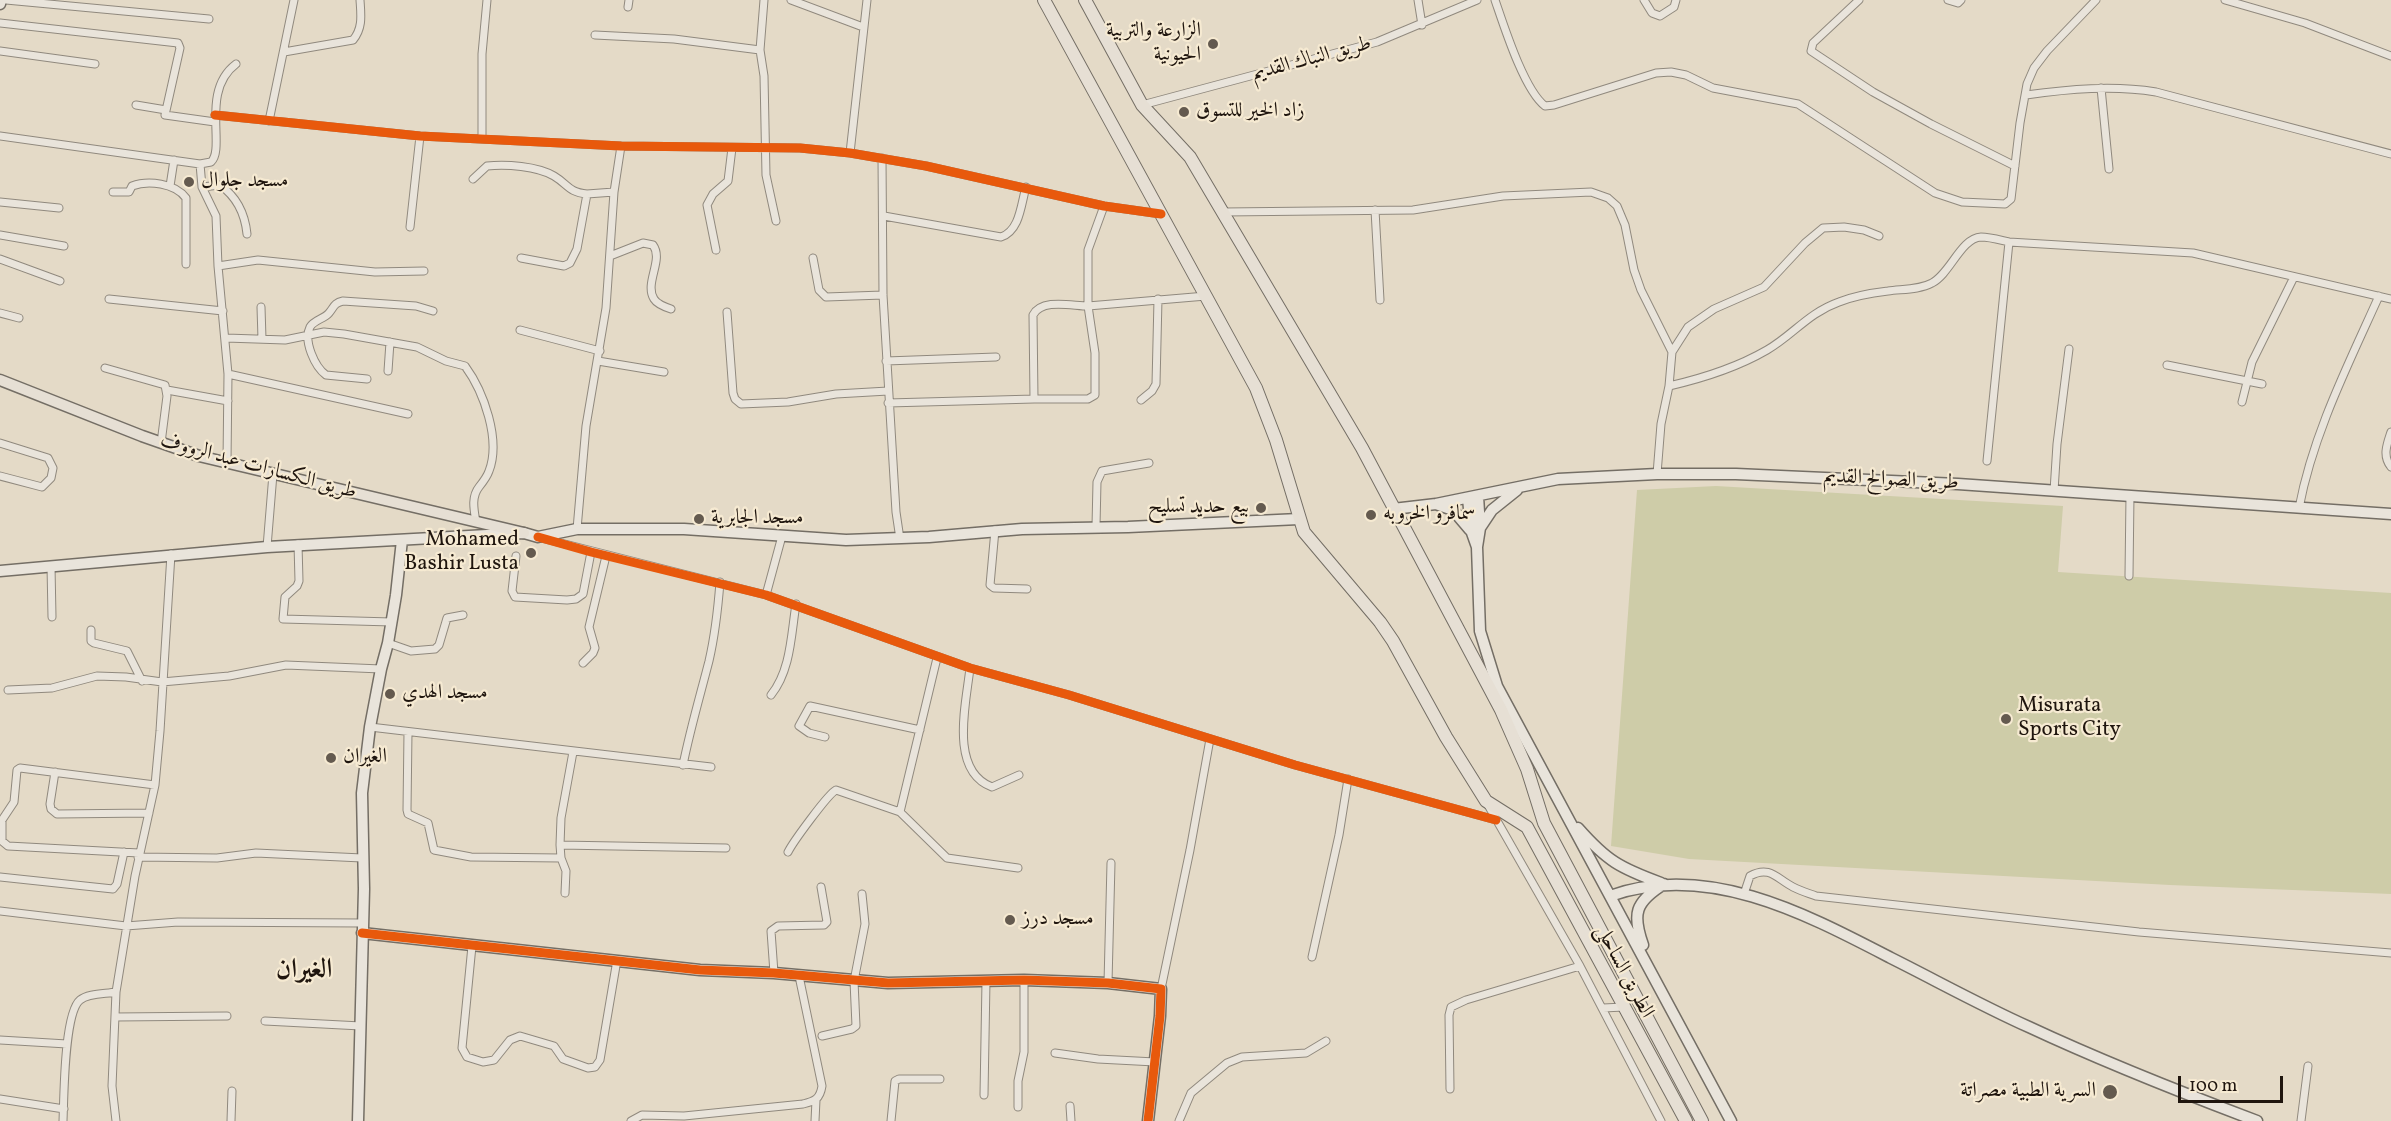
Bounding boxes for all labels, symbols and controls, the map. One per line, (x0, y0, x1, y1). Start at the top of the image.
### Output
place label: الزارعة والتربية الحيونية (1106, 19, 1201, 69)
street label: طريق النباك القديم (1250, 32, 1374, 88)
marker: الزارعة والتربية الحيونية (1206, 37, 1220, 51)
place label: زاد الخير للتسوق (1196, 99, 1305, 125)
marker: زاد الخير للتسوق (1177, 105, 1191, 119)
place label: مسجد جلوال (201, 169, 288, 195)
marker: مسجد جلوال (182, 175, 196, 189)
street label: طريق الكسارات عبد الرووف (157, 430, 359, 506)
street label: طريق الصوالح القديم (1823, 465, 1959, 497)
place label: بيع حديد تسليح (1148, 495, 1249, 521)
marker: بيع حديد تسليح (1254, 501, 1268, 515)
place label: سمافرو الخروبه (1383, 502, 1476, 528)
place label: مسجد الجابرية (711, 506, 804, 532)
marker: سمافرو الخروبه (1364, 508, 1378, 522)
marker: مسجد الجابرية (692, 512, 706, 526)
place label: Mohamed Bashir Lusta (404, 528, 519, 578)
marker: Mohamed Bashir Lusta (524, 546, 538, 560)
place label: مسجد الهدي (402, 681, 488, 707)
marker: مسجد الهدي (383, 687, 397, 701)
place label: Misurata Sports City (2018, 694, 2121, 744)
marker: Misurata Sports City (1999, 712, 2013, 726)
place label: الغيران (343, 745, 387, 771)
marker: الغيران (324, 751, 338, 765)
place label: مسجد درز (1022, 907, 1094, 933)
marker: مسجد درز (1003, 913, 1017, 927)
street label: الطريق الساحلى (1588, 921, 1658, 1023)
district label: الغيران (276, 956, 332, 988)
scale bar (2181, 1064, 2286, 1102)
text: 100 m (2189, 1074, 2238, 1099)
place label: السرية الطبية مصراتة (1960, 1079, 2096, 1105)
marker: السرية الطبية مصراتة (2101, 1083, 2119, 1101)

